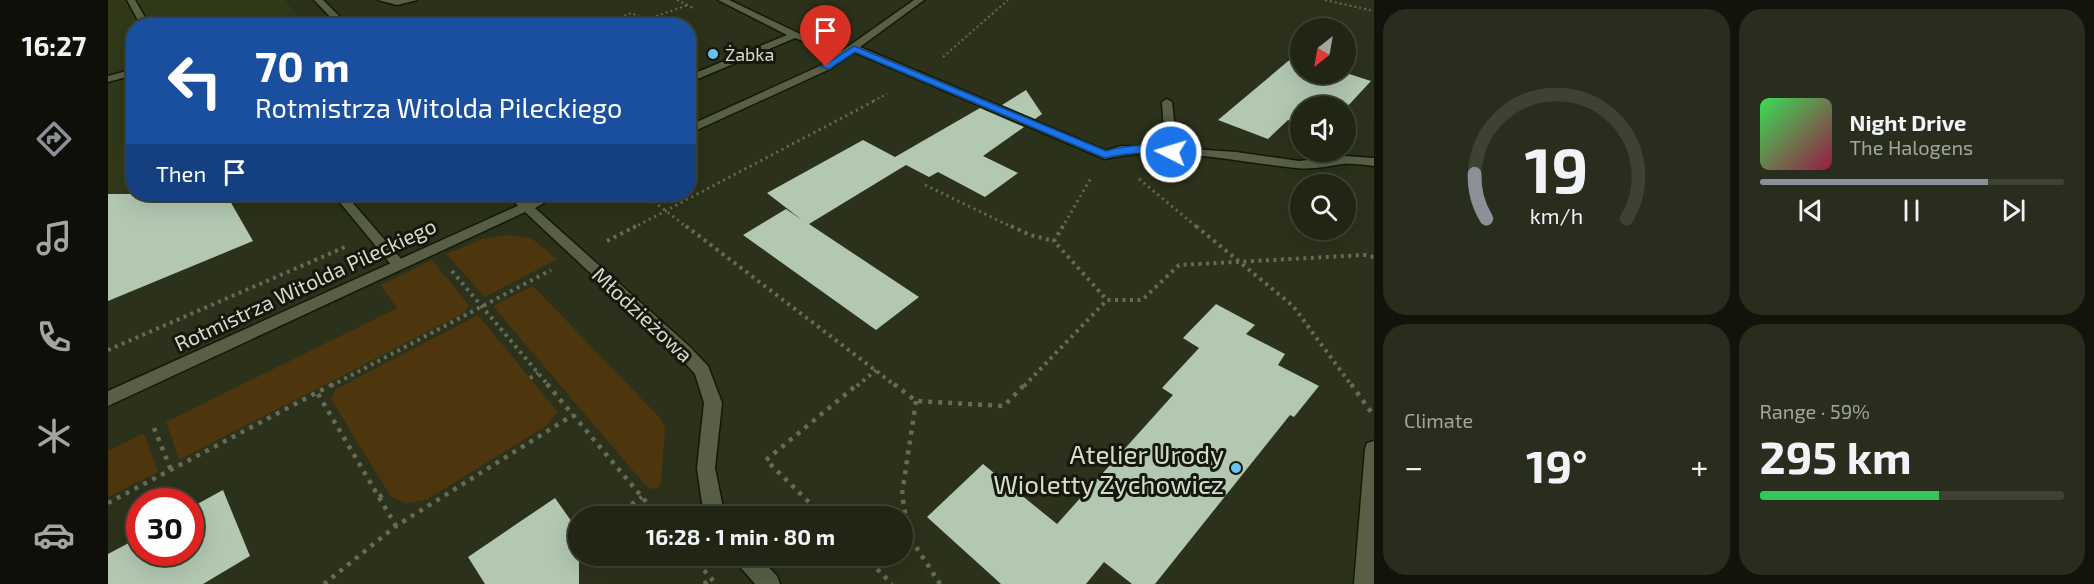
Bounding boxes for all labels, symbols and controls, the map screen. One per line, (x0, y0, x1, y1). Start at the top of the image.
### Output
pin (800, 5, 851, 67)
icon: arrive (809, 14, 842, 47)
north arrow (1290, 18, 1356, 84)
map controls (1290, 18, 1356, 240)
text: 16:27 (22, 29, 86, 61)
text: 70 m (255, 40, 350, 90)
icon: left (156, 42, 234, 120)
place label: Żabka (725, 43, 774, 65)
marker: Żabka (706, 47, 720, 61)
text: Rotmistrza Witolda Pileckiego (255, 91, 622, 123)
button: sound (1290, 96, 1356, 162)
text: Night Drive (1850, 109, 1966, 135)
icon: directions (33, 118, 75, 160)
position arrow (1139, 120, 1203, 184)
text: 19 (1524, 131, 1588, 206)
text: The Halogens (1850, 135, 1973, 159)
icon: arrive (218, 156, 251, 189)
text: Then (156, 160, 206, 186)
button: search (1290, 174, 1356, 240)
icon: previous (1794, 194, 1827, 227)
icon: pause (1895, 194, 1928, 227)
icon: next (1997, 194, 2030, 227)
text: km/h (1530, 204, 1583, 229)
street label: Rotmistrza Witolda Pileckiego (170, 212, 440, 356)
icon: music (33, 217, 75, 259)
street label: Młodzieżowa (588, 261, 698, 367)
icon: phone (33, 316, 75, 358)
text: Range · 59% (1760, 399, 1870, 423)
text: Climate (1404, 408, 1473, 432)
icon: climate (33, 415, 75, 457)
text: 295 km (1760, 429, 1912, 483)
place label: Atelier Urody Wioletty Zychowicz (993, 438, 1224, 499)
text: 19° (1526, 438, 1588, 492)
text: − (1404, 446, 1423, 486)
text: + (1690, 446, 1708, 486)
marker: Atelier Urody Wioletty Zychowicz (1229, 461, 1243, 475)
speed limit sign: 30 (126, 488, 204, 566)
icon: car (33, 514, 75, 556)
text: 16:28 · 1 min · 80 m (646, 523, 835, 549)

